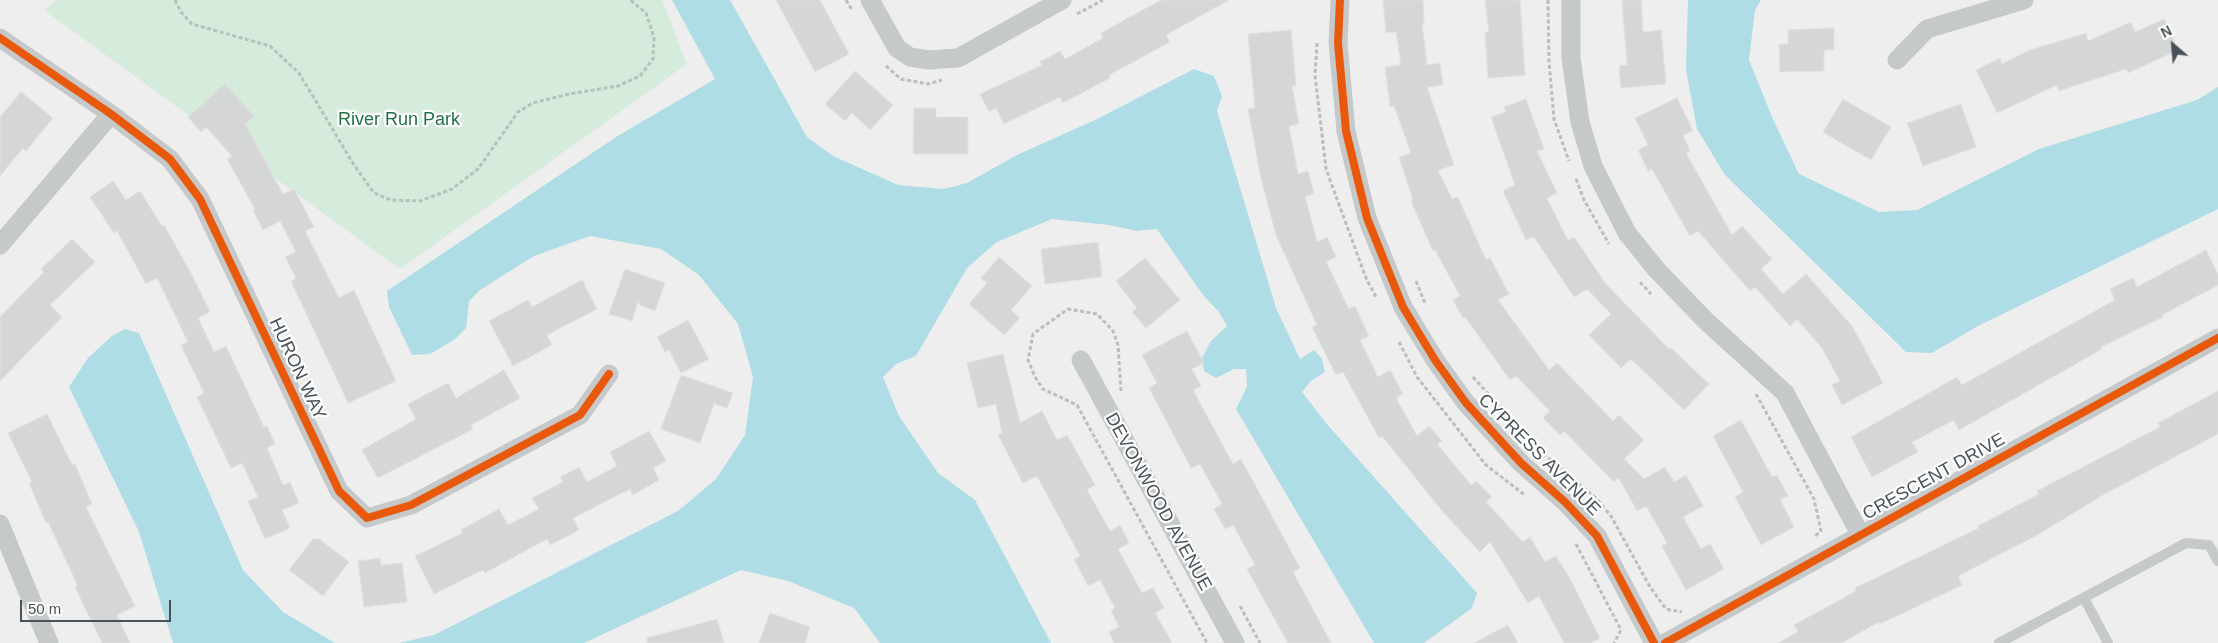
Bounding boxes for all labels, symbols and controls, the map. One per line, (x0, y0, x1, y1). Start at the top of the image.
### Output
north arrow (2148, 20, 2198, 70)
text: N (2158, 22, 2174, 41)
park label: River Run Park (338, 109, 460, 131)
street label: HURON WAY (264, 315, 330, 423)
street label: CYPRESS AVENUE (1473, 389, 1605, 521)
street label: DEVONWOOD AVENUE (1100, 409, 1216, 595)
street label: CRESCENT DRIVE (1859, 429, 2009, 525)
scale bar (22, 590, 174, 622)
text: 50 m (28, 600, 61, 617)

